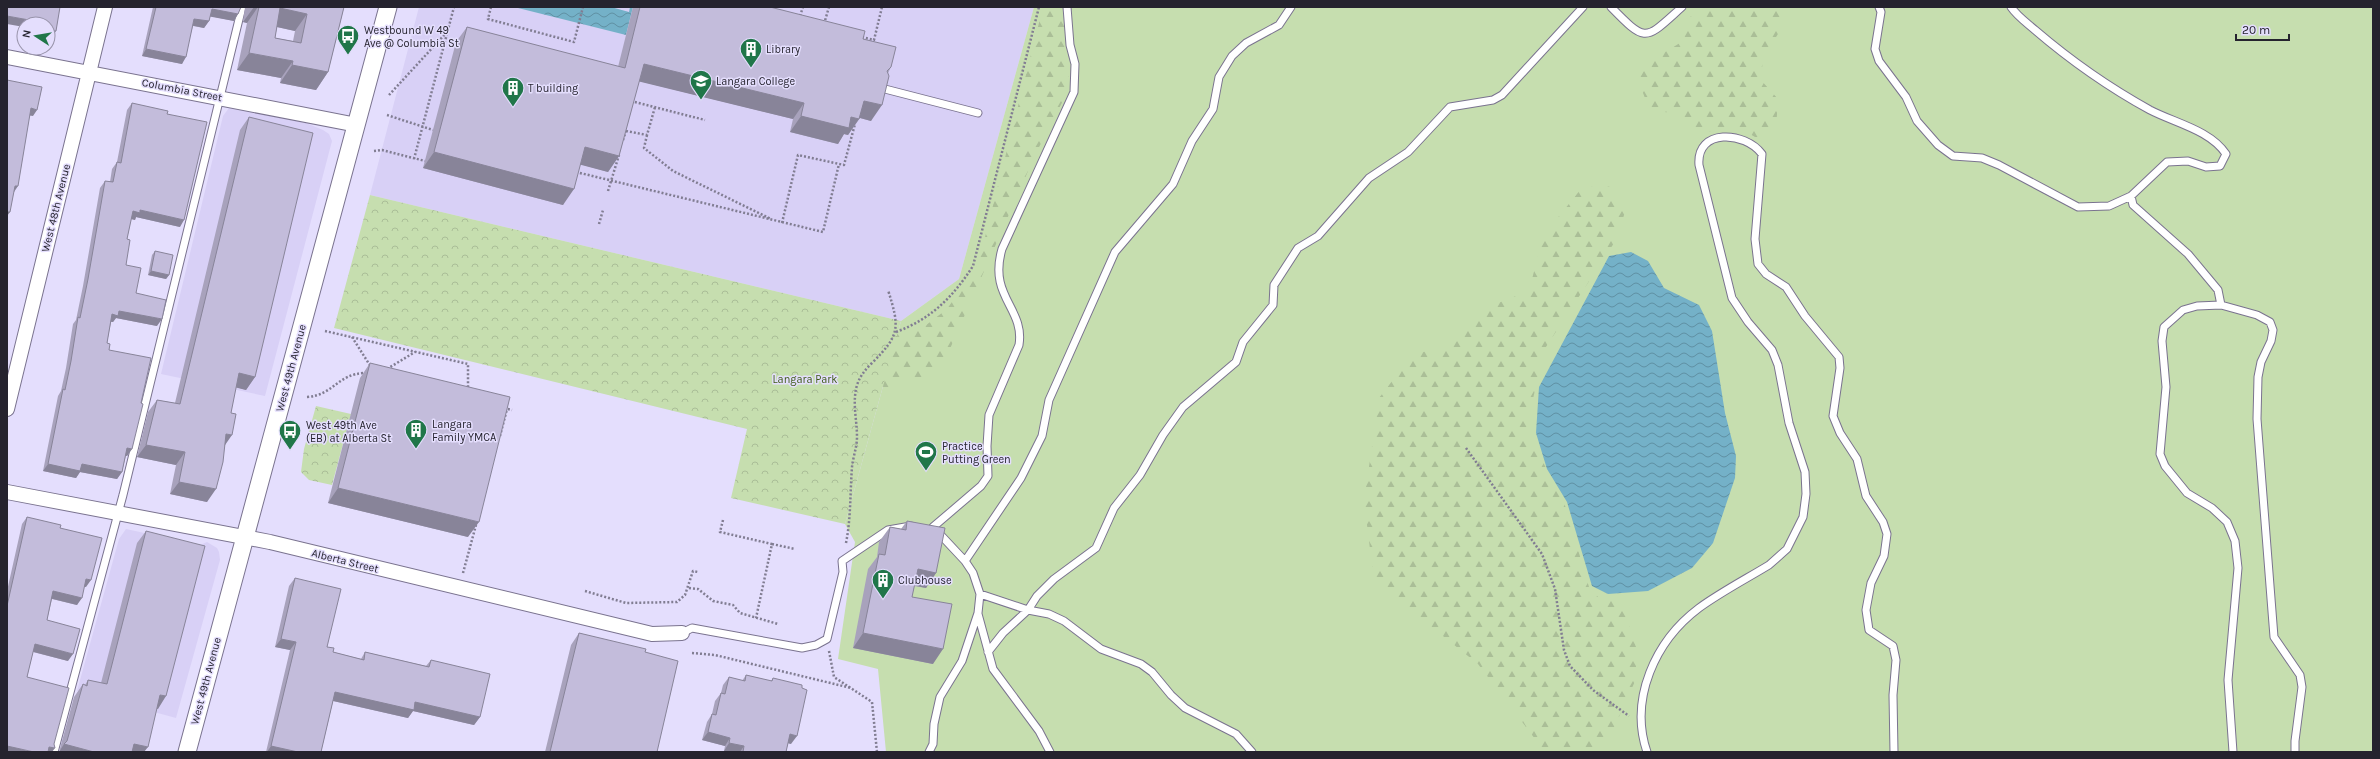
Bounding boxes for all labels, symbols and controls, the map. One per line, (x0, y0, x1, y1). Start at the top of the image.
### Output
north arrow (16, 16, 56, 56)
scale bar (2236, 16, 2289, 42)
bus stop icon: Westbound W 49 Ave @ Columbia St (335, 23, 361, 56)
text: 20 m (2242, 23, 2270, 37)
place label: Westbound W 49 Ave @ Columbia St (364, 24, 459, 50)
text: N (20, 29, 34, 39)
building icon: Library (738, 36, 764, 69)
place label: Library (766, 43, 800, 56)
school or university icon: Langara College (688, 68, 714, 101)
building icon: T building (500, 75, 526, 108)
place label: Langara College (716, 75, 796, 88)
street label: Columbia Street (141, 76, 223, 104)
place label: T building (528, 82, 579, 95)
street label: West 48th Avenue (39, 162, 73, 253)
street label: West 49th Avenue (273, 323, 309, 413)
park label: Langara Park (772, 373, 838, 386)
building icon: Langara Family YMCA (403, 417, 429, 450)
bus stop icon: West 49th Ave (EB) at Alberta St (277, 418, 303, 451)
place label: Langara Family YMCA (432, 418, 497, 444)
place label: West 49th Ave (EB) at Alberta St (306, 419, 391, 445)
sports icon: Practice Putting Green (913, 439, 939, 472)
place label: Practice Putting Green (942, 440, 1011, 466)
street label: Alberta Street (310, 546, 380, 576)
building icon: Clubhouse (870, 567, 896, 600)
place label: Clubhouse (898, 574, 952, 587)
street label: West 49th Avenue (188, 636, 224, 726)

